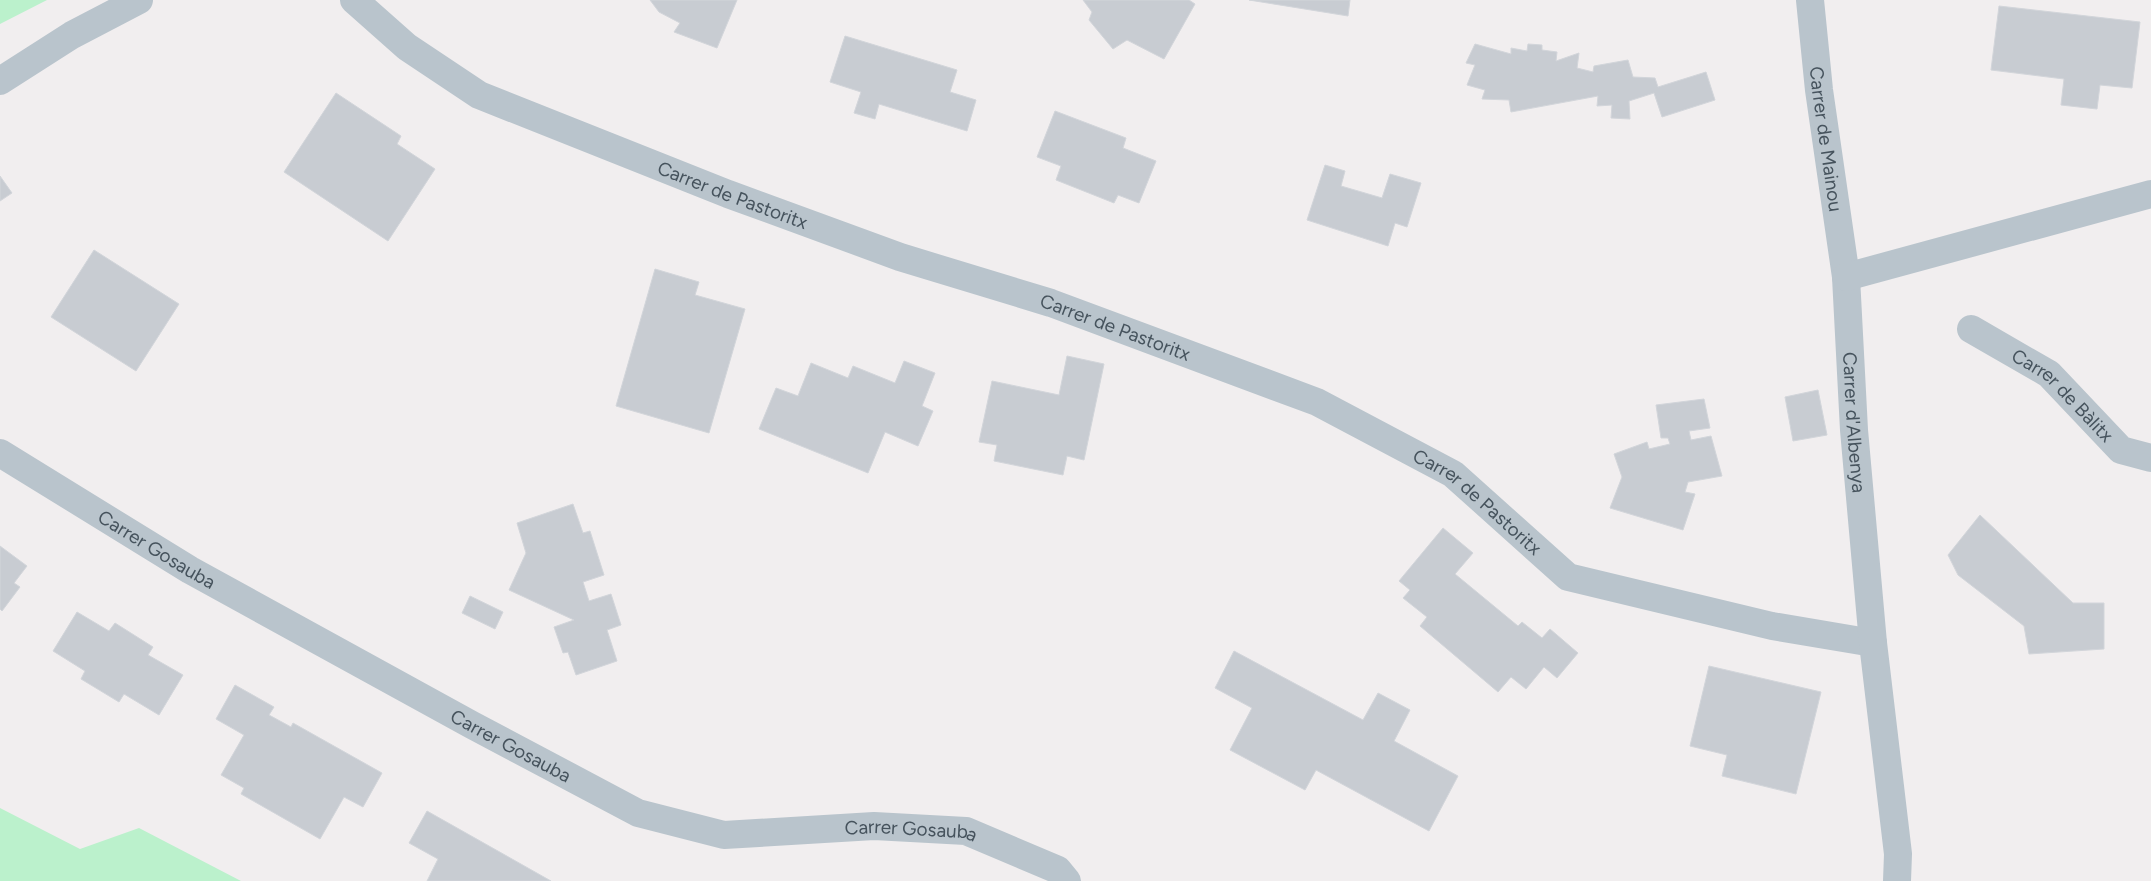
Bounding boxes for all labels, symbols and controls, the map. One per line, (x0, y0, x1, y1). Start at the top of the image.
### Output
street label: Carrer de Mainou (1805, 65, 1847, 213)
street label: Carrer de Pastoritx (654, 156, 811, 234)
street label: Carrer de Pastoritx (1037, 289, 1194, 366)
street label: Carrer de Bàlitx (2007, 344, 2118, 447)
street label: Carrer d'Albenya (1838, 351, 1871, 494)
street label: Carrer de Pastoritx (1409, 444, 1546, 560)
street label: Carrer Gosauba (94, 505, 219, 594)
street label: Carrer Gosauba (446, 704, 575, 787)
street label: Carrer Gosauba (844, 815, 981, 847)

